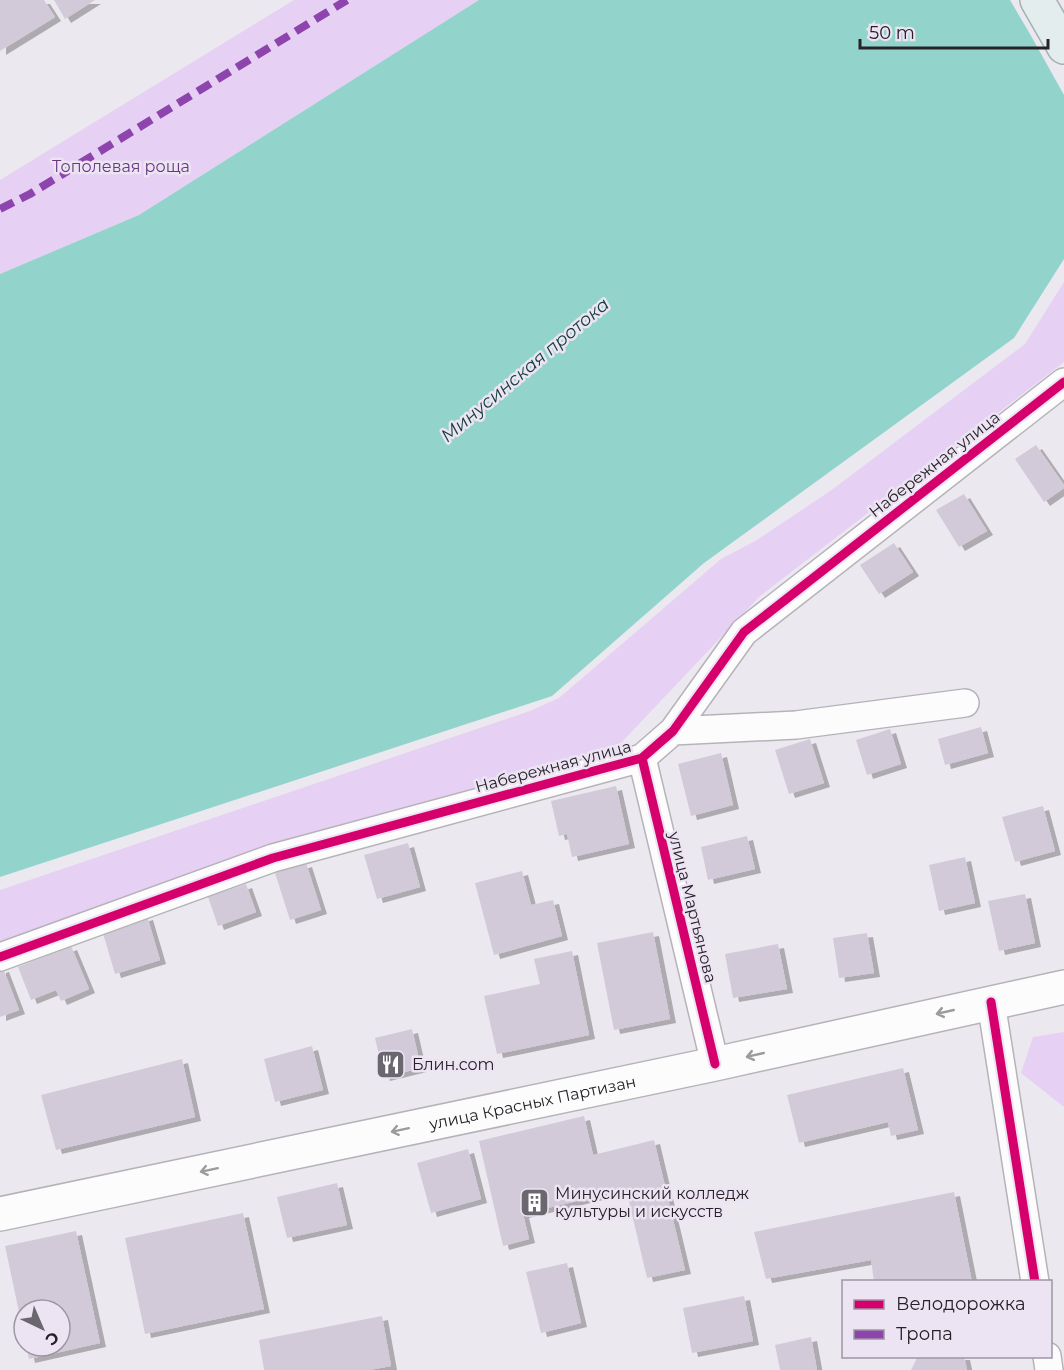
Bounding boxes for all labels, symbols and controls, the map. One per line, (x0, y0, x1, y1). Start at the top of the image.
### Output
scale bar (860, 12, 1048, 50)
text: 50 m (869, 22, 915, 44)
park label: Тополевая роща (52, 157, 190, 176)
water label: Минусинская протока (436, 293, 614, 447)
street label: Набережная улица (865, 407, 1003, 521)
street label: Набережная улица (473, 737, 633, 796)
street label: улица Мартьянова (664, 829, 721, 985)
one-way arrow (936, 1007, 955, 1018)
restaurant icon: Блин.com (375, 1048, 407, 1080)
one-way arrow (746, 1049, 765, 1061)
place label: Блин.com (412, 1055, 495, 1074)
street label: улица Красных Партизан (426, 1072, 638, 1134)
one-way arrow (390, 1125, 410, 1136)
one-way arrow (200, 1165, 219, 1176)
place label: Минусинский колледж культуры и искусств (555, 1184, 749, 1221)
building icon: Минусинский колледж культуры и искусств (518, 1186, 550, 1218)
legend (842, 1280, 1052, 1358)
text: Велодорожка (896, 1293, 1025, 1315)
north arrow (12, 1298, 72, 1358)
text: Тропа (896, 1323, 953, 1345)
text: С (41, 1328, 63, 1350)

